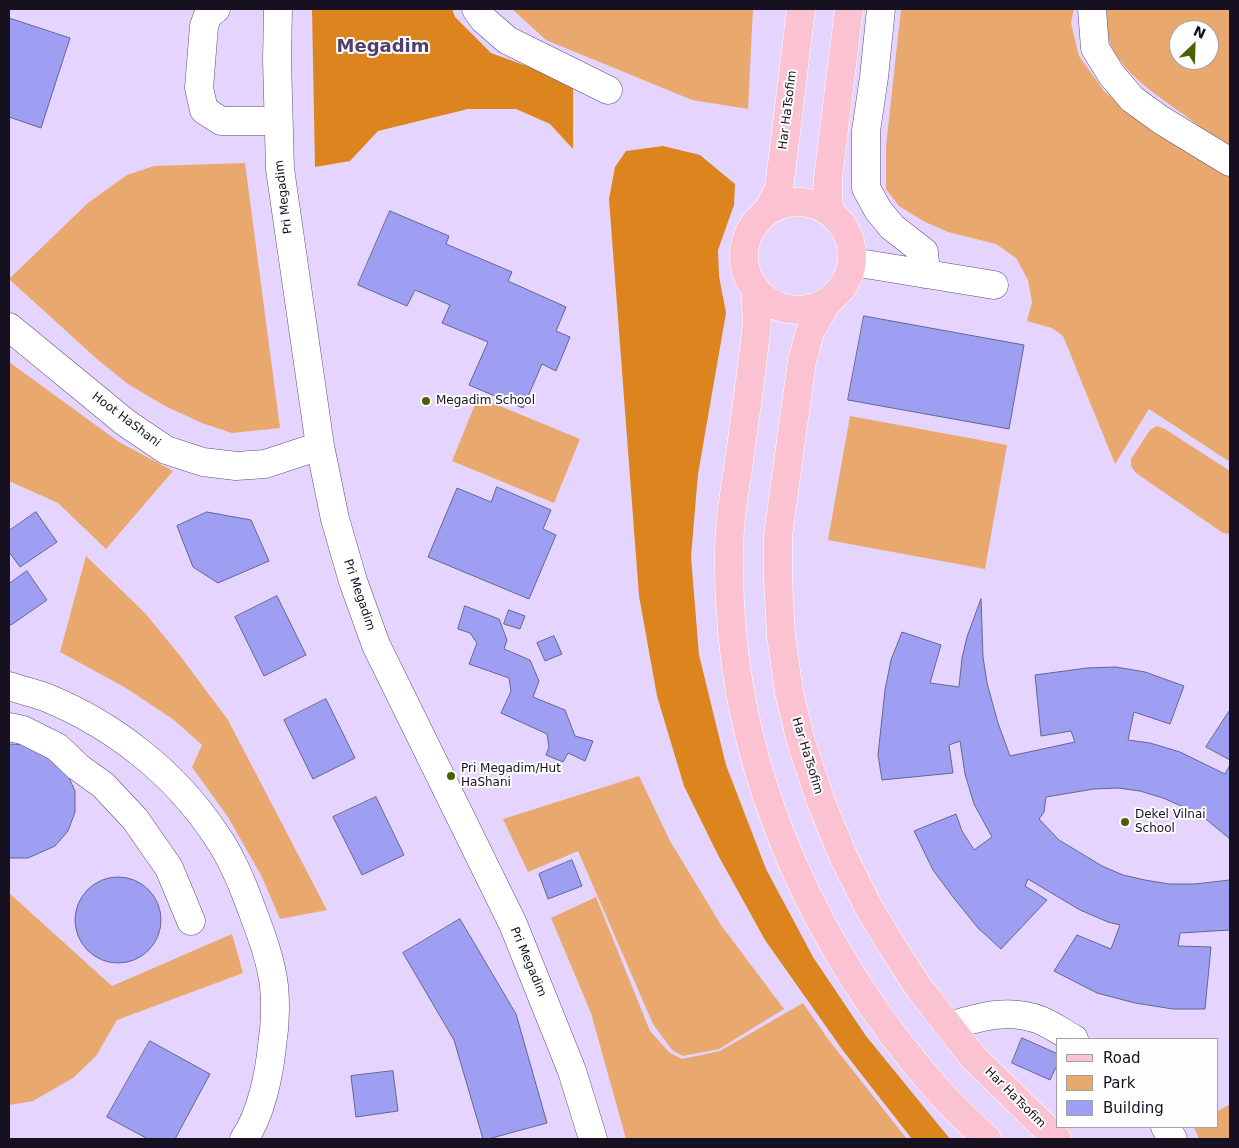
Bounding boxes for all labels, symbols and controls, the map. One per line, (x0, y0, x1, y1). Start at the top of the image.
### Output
north arrow (1169, 20, 1219, 70)
text: N (1191, 23, 1208, 42)
district label: Megadim (337, 36, 429, 58)
street label: Har HaTsofim (776, 70, 800, 150)
street label: Pri Megadim (272, 159, 296, 235)
street label: Hoot HaShani (89, 390, 163, 450)
place label: Megadim School (436, 394, 535, 408)
marker: Megadim School (420, 395, 432, 407)
street label: Pri Megadim (340, 557, 378, 633)
street label: Har HaTsofim (788, 716, 826, 796)
place label: Pri Megadim/Hut HaShani (461, 762, 561, 790)
marker: Pri Megadim/Hut HaShani (445, 770, 457, 782)
place label: Dekel Vilnai School (1135, 808, 1206, 836)
marker: Dekel Vilnai School (1119, 816, 1131, 828)
street label: Pri Megadim (507, 925, 549, 999)
legend (1056, 1038, 1219, 1128)
text: Road (1103, 1049, 1141, 1067)
street label: Har HaTsofim (982, 1065, 1048, 1131)
text: Park (1103, 1074, 1135, 1092)
text: Building (1103, 1099, 1164, 1117)

